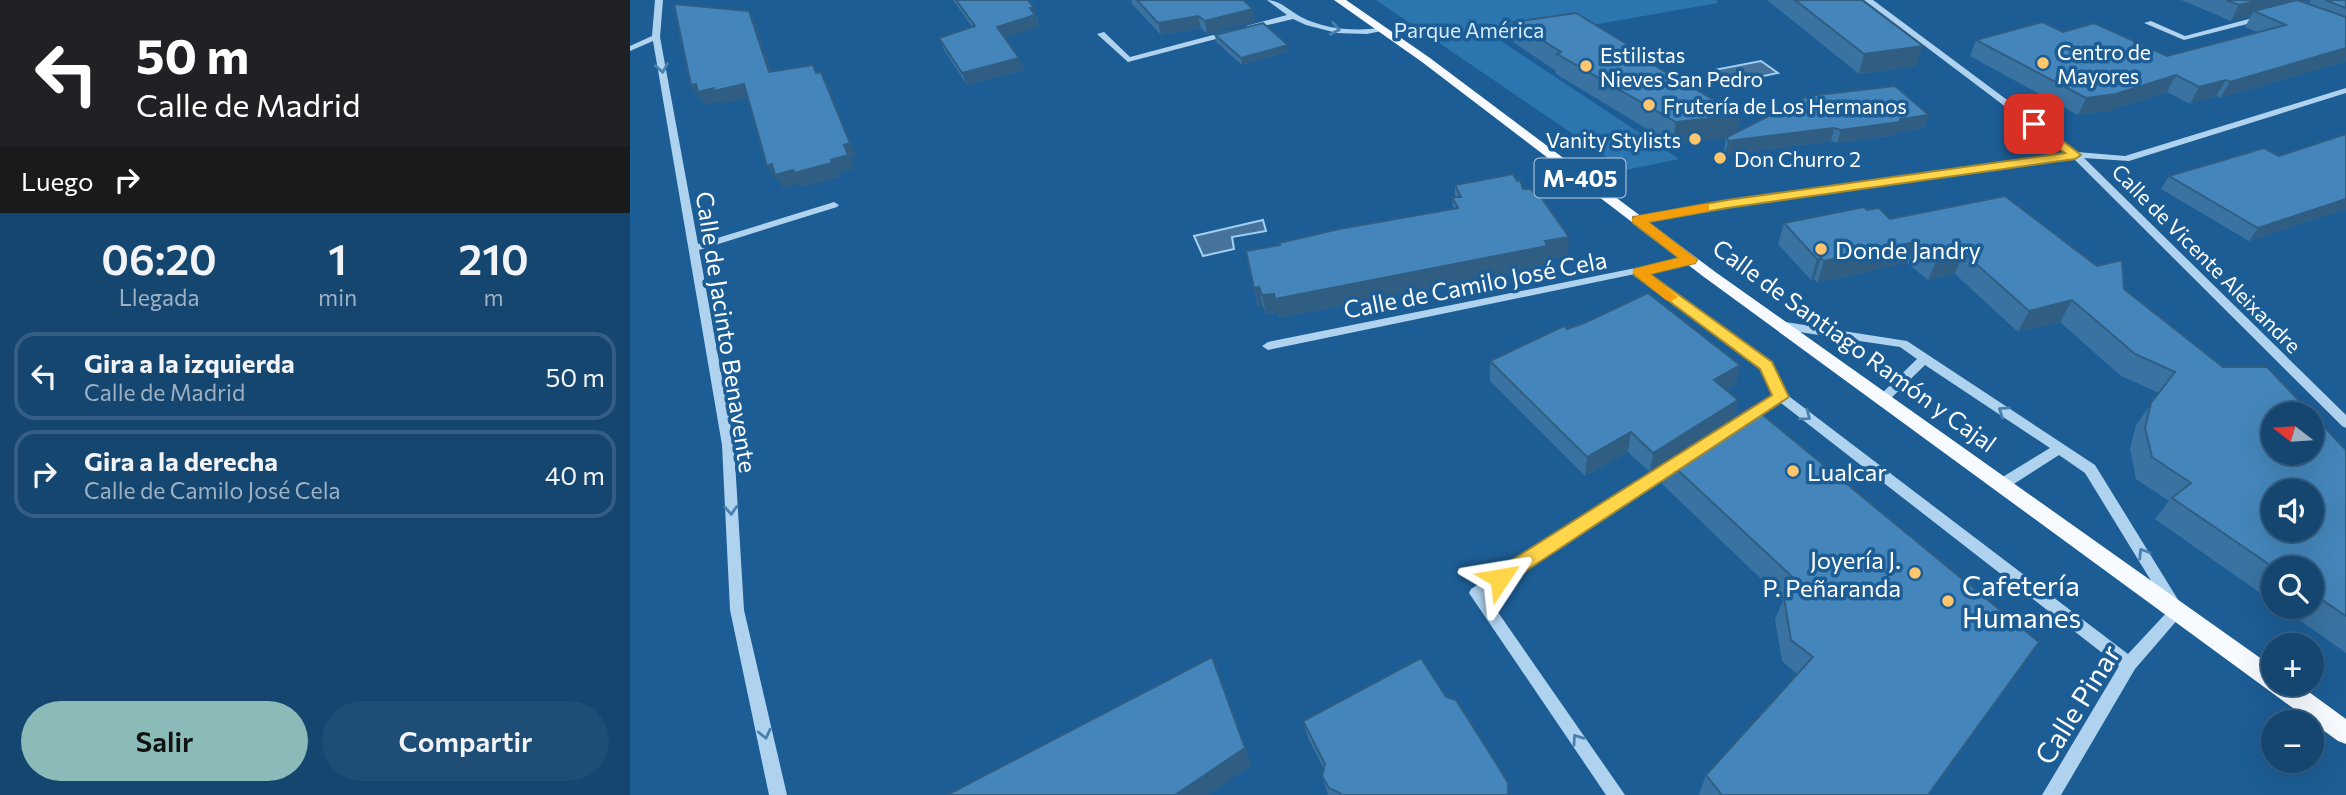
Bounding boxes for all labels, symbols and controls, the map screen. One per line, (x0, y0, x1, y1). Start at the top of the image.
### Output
park label: Parque América (1394, 17, 1544, 42)
one-way arrow (1329, 21, 1341, 36)
text: 50 m (136, 24, 249, 84)
icon: left (21, 28, 112, 119)
place label: Centro de Mayores (2057, 39, 2151, 88)
place label: Estilistas Nieves San Pedro (1600, 42, 1763, 91)
marker: Centro de Mayores (2035, 55, 2051, 71)
marker: Estilistas Nieves San Pedro (1578, 58, 1594, 74)
one-way arrow (654, 62, 669, 74)
text: Calle de Madrid (136, 84, 360, 124)
place label: Frutería de Los Hermanos (1663, 93, 1907, 118)
pin (2004, 94, 2064, 154)
marker: Frutería de Los Hermanos (1641, 97, 1657, 113)
icon: arrive (2015, 105, 2053, 143)
place label: Vanity Stylists (1546, 127, 1681, 152)
marker: Vanity Stylists (1687, 131, 1703, 147)
place label: Don Churro 2 (1734, 146, 1861, 171)
marker: Don Churro 2 (1712, 150, 1728, 166)
road number: M-405 (1534, 158, 1626, 197)
street label: Calle de Vicente Aleixandre (2107, 158, 2307, 358)
icon: right (108, 161, 146, 199)
text: Luego (21, 165, 94, 196)
street label: Calle de Jacinto Benavente (690, 189, 764, 475)
text: 06:20 (101, 232, 217, 284)
text: 1 (328, 232, 347, 284)
text: 210 (459, 232, 529, 284)
street label: Calle de Santiago Ramón y Cajal (1708, 232, 2002, 458)
place label: Donde Jandry (1835, 235, 1981, 264)
marker: Donde Jandry (1813, 241, 1829, 257)
street label: Calle de Camilo José Cela (1341, 244, 1609, 324)
text: Llegada (119, 283, 199, 311)
text: min (318, 283, 357, 311)
text: m (484, 283, 504, 311)
text: Gira a la izquierda (84, 347, 295, 378)
icon: left (25, 357, 63, 395)
text: 50 m (545, 361, 605, 392)
text: Calle de Madrid (84, 378, 245, 406)
north arrow (2261, 402, 2324, 466)
map controls (2261, 402, 2324, 773)
one-way arrow (1997, 406, 2010, 419)
one-way arrow (1798, 408, 1810, 421)
text: Gira a la derecha (84, 445, 278, 476)
icon: right (25, 455, 63, 493)
place label: Lualcar (1807, 457, 1887, 486)
text: 40 m (545, 459, 605, 490)
marker: Lualcar (1785, 463, 1801, 479)
text: Calle de Camilo José Cela (84, 476, 341, 504)
button: sound (2261, 479, 2324, 542)
one-way arrow (724, 505, 739, 516)
position arrow (1463, 541, 1537, 615)
place label: Joyería J. P. Peñaranda (1762, 545, 1901, 602)
one-way arrow (2138, 548, 2151, 561)
button: search (2261, 556, 2324, 619)
marker: Joyería J. P. Peñaranda (1907, 565, 1923, 581)
place label: Cafetería Humanes (1962, 568, 2081, 634)
marker: Cafetería Humanes (1940, 593, 1956, 609)
button: + (2261, 633, 2324, 696)
street label: Calle Pinar (2027, 638, 2127, 770)
button: Salir (21, 701, 308, 781)
button: Compartir (322, 701, 609, 781)
button: − (2261, 710, 2324, 773)
one-way arrow (756, 728, 771, 740)
one-way arrow (1573, 734, 1585, 747)

